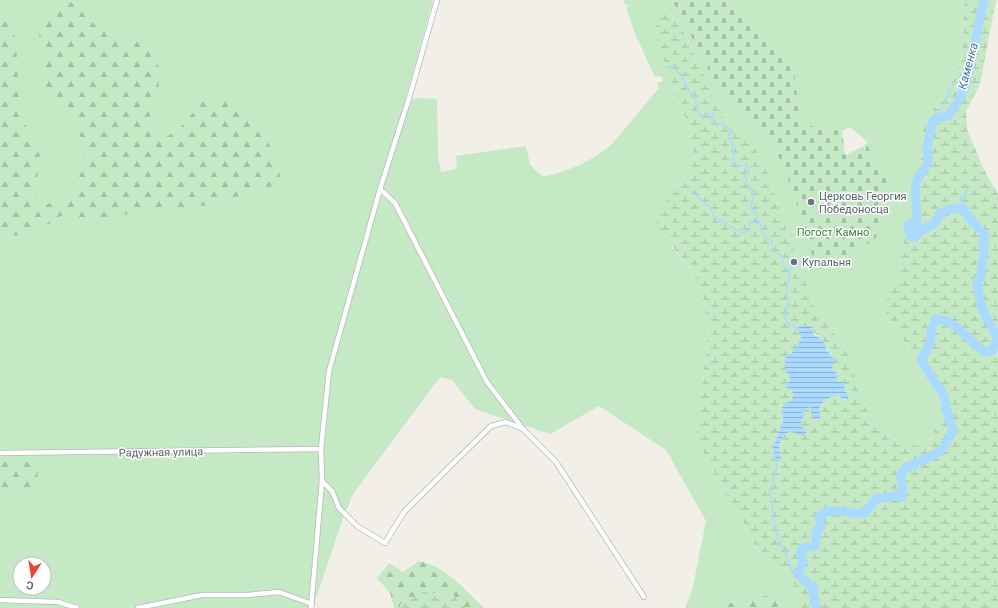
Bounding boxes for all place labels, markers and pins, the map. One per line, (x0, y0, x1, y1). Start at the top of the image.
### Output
place label: Церковь Георгия Победоносца (819, 190, 907, 216)
marker: Церковь Георгия Победоносца (806, 197, 816, 207)
place label: Купальня (802, 256, 851, 269)
marker: Купальня (789, 257, 799, 267)

